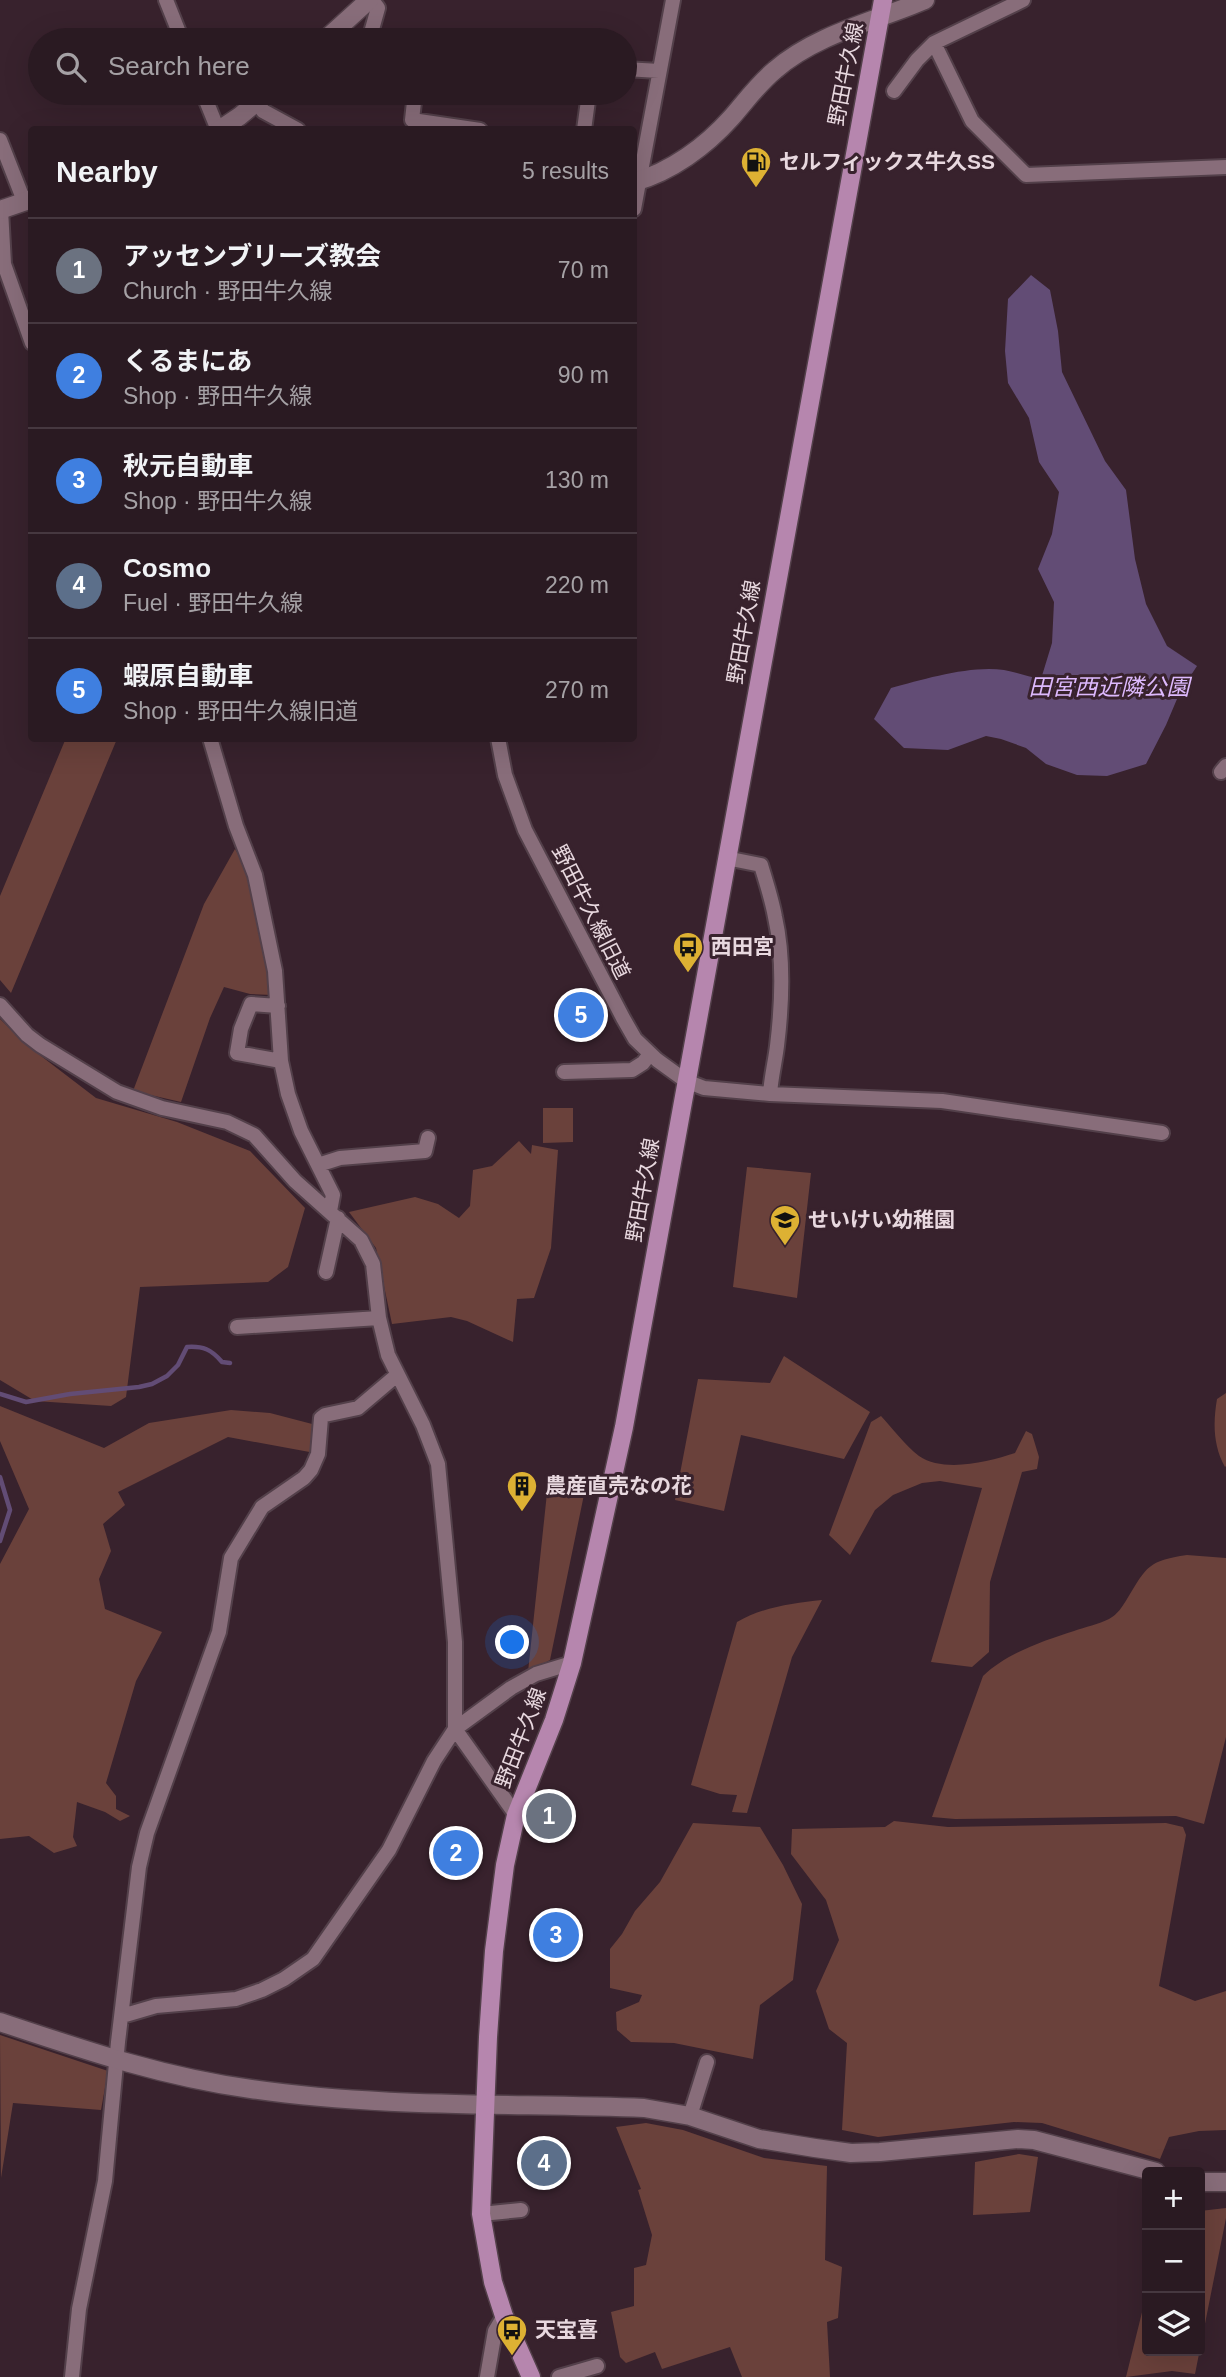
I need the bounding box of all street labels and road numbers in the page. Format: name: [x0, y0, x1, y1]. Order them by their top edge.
street label: 野田牛久線: [824, 20, 867, 128]
street label: 野田牛久線: [723, 578, 764, 686]
street label: 野田牛久線旧道: [548, 841, 635, 982]
street label: 野田牛久線: [622, 1136, 663, 1244]
street label: 野田牛久線: [491, 1685, 550, 1791]

